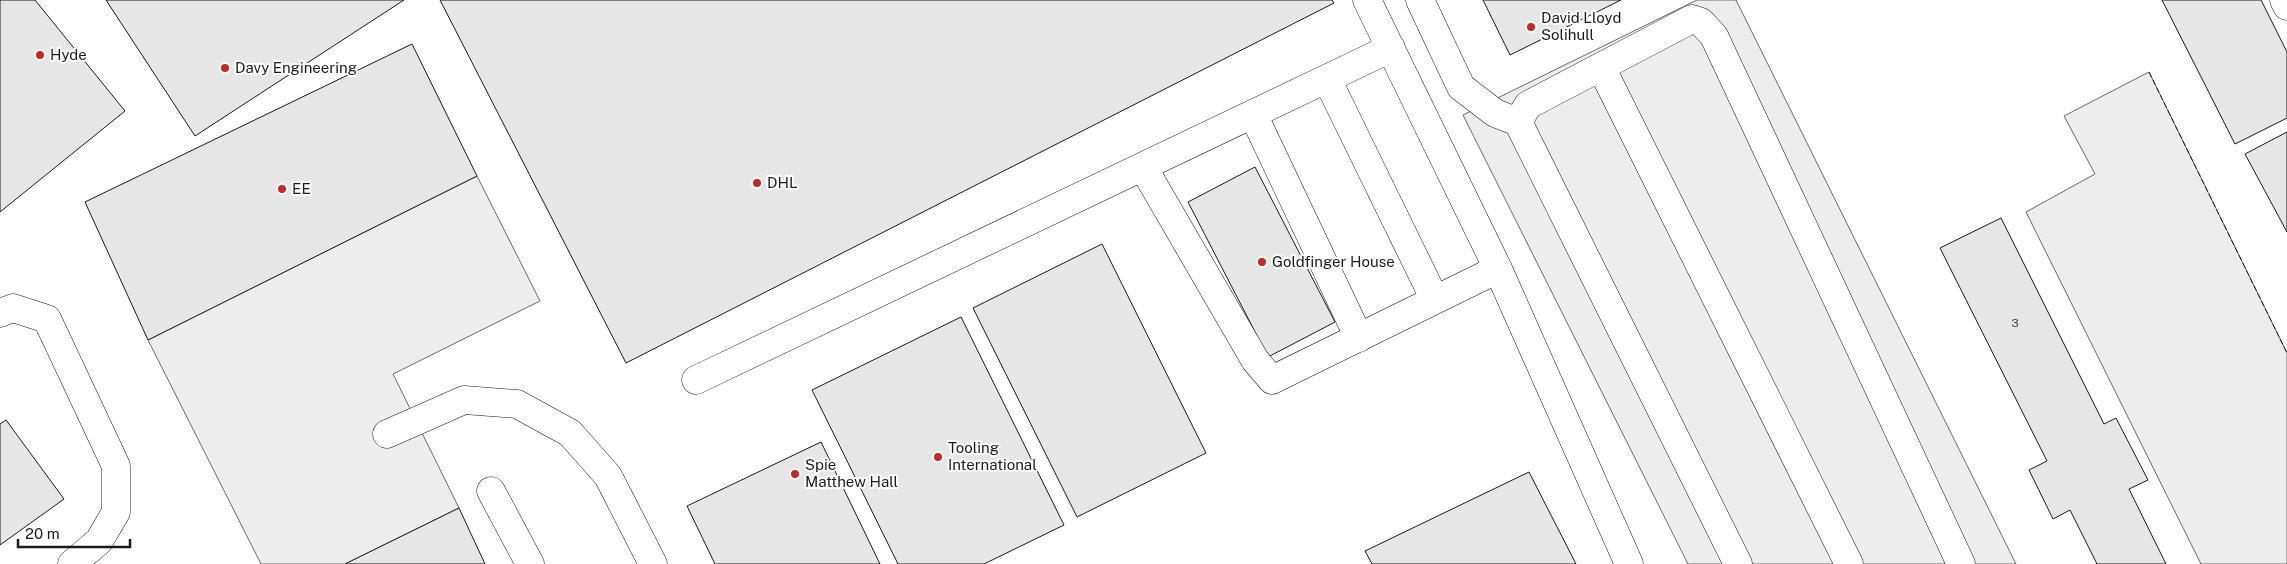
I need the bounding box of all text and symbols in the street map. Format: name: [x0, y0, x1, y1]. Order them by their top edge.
place label: David Lloyd Solihull: [1541, 9, 1621, 43]
marker: David Lloyd Solihull: [1525, 21, 1537, 33]
place label: Hyde: [50, 46, 87, 63]
marker: Hyde: [34, 49, 46, 61]
place label: Davy Engineering: [235, 59, 357, 76]
marker: Davy Engineering: [219, 62, 231, 74]
place label: DHL: [767, 174, 798, 191]
marker: DHL: [751, 177, 763, 189]
place label: EE: [292, 180, 311, 197]
marker: EE: [276, 183, 288, 195]
place label: Goldfinger House: [1272, 253, 1395, 270]
marker: Goldfinger House: [1256, 256, 1268, 268]
house number: 3: [2011, 316, 2019, 330]
place label: Tooling International: [948, 439, 1037, 473]
marker: Tooling International: [932, 451, 944, 463]
place label: Spie Matthew Hall: [805, 456, 898, 490]
marker: Spie Matthew Hall: [789, 468, 801, 480]
scale bar: [18, 516, 130, 548]
text: 20 m: [25, 525, 60, 542]

